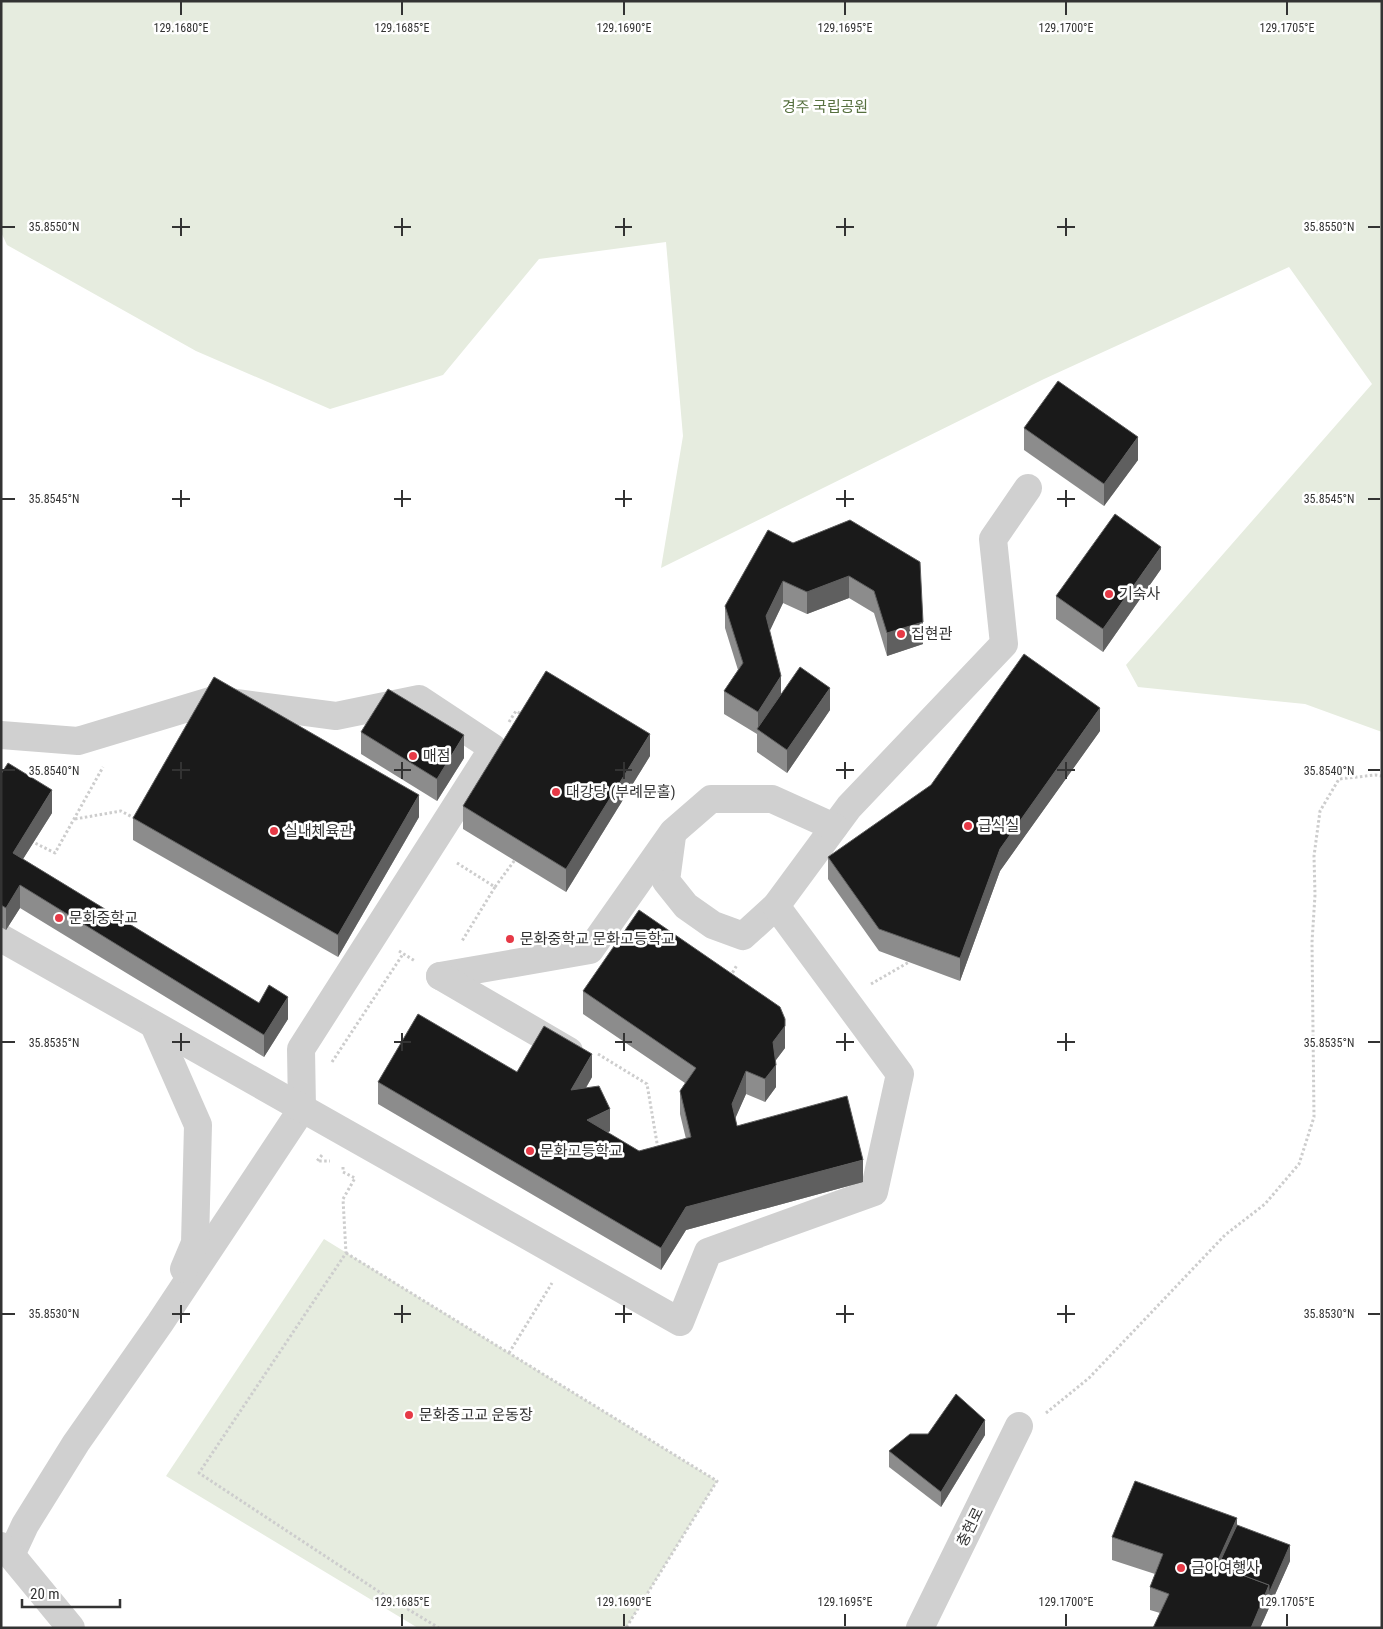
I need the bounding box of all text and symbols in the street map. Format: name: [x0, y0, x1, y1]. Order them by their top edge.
text: 129.1680°E: [153, 21, 209, 35]
text: 129.1685°E: [374, 21, 430, 35]
text: 129.1690°E: [596, 21, 652, 35]
text: 129.1695°E: [817, 21, 873, 35]
text: 129.1700°E: [1038, 21, 1094, 35]
text: 129.1705°E: [1259, 21, 1315, 35]
park label: 경주 국립공원: [782, 98, 868, 116]
text: 35.8550°N: [29, 220, 79, 234]
text: 35.8550°N: [1304, 220, 1354, 234]
text: 35.8545°N: [29, 492, 79, 506]
text: 35.8545°N: [1304, 492, 1354, 506]
place label: 기숙사: [1119, 585, 1161, 603]
marker: 기숙사: [1103, 588, 1115, 600]
place label: 집현관: [911, 625, 953, 643]
marker: 집현관: [895, 628, 907, 640]
place label: 매점: [423, 747, 451, 765]
marker: 매점: [407, 750, 419, 762]
text: 35.8540°N: [29, 764, 79, 778]
text: 35.8540°N: [1304, 764, 1354, 778]
place label: 대강당 (부례문홀): [566, 783, 676, 801]
marker: 대강당 (부례문홀): [550, 786, 562, 798]
place label: 급식실: [978, 817, 1019, 835]
marker: 급식실: [962, 820, 974, 832]
place label: 실내체육관: [284, 822, 353, 840]
marker: 실내체육관: [268, 825, 280, 837]
place label: 문화중학교: [69, 909, 138, 927]
marker: 문화중학교: [53, 912, 65, 924]
place label: 문화중학교 문화고등학교: [520, 930, 675, 948]
marker: 문화중학교 문화고등학교: [504, 933, 516, 945]
text: 35.8535°N: [29, 1036, 79, 1050]
text: 35.8535°N: [1304, 1036, 1354, 1050]
place label: 문화고등학교: [540, 1142, 623, 1160]
marker: 문화고등학교: [524, 1145, 536, 1157]
text: 35.8530°N: [29, 1307, 79, 1321]
text: 35.8530°N: [1304, 1307, 1354, 1321]
place label: 문화중고교 운동장: [419, 1406, 533, 1424]
marker: 문화중고교 운동장: [403, 1409, 415, 1421]
street label: 충현로: [953, 1504, 987, 1550]
place label: 금아여행사: [1191, 1559, 1260, 1577]
marker: 금아여행사: [1175, 1562, 1187, 1574]
scale bar: [22, 1576, 120, 1608]
text: 20 m: [30, 1585, 60, 1603]
text: 129.1685°E: [374, 1595, 430, 1609]
text: 129.1690°E: [596, 1595, 652, 1609]
text: 129.1695°E: [817, 1595, 873, 1609]
text: 129.1700°E: [1038, 1595, 1094, 1609]
text: 129.1705°E: [1259, 1595, 1315, 1609]

